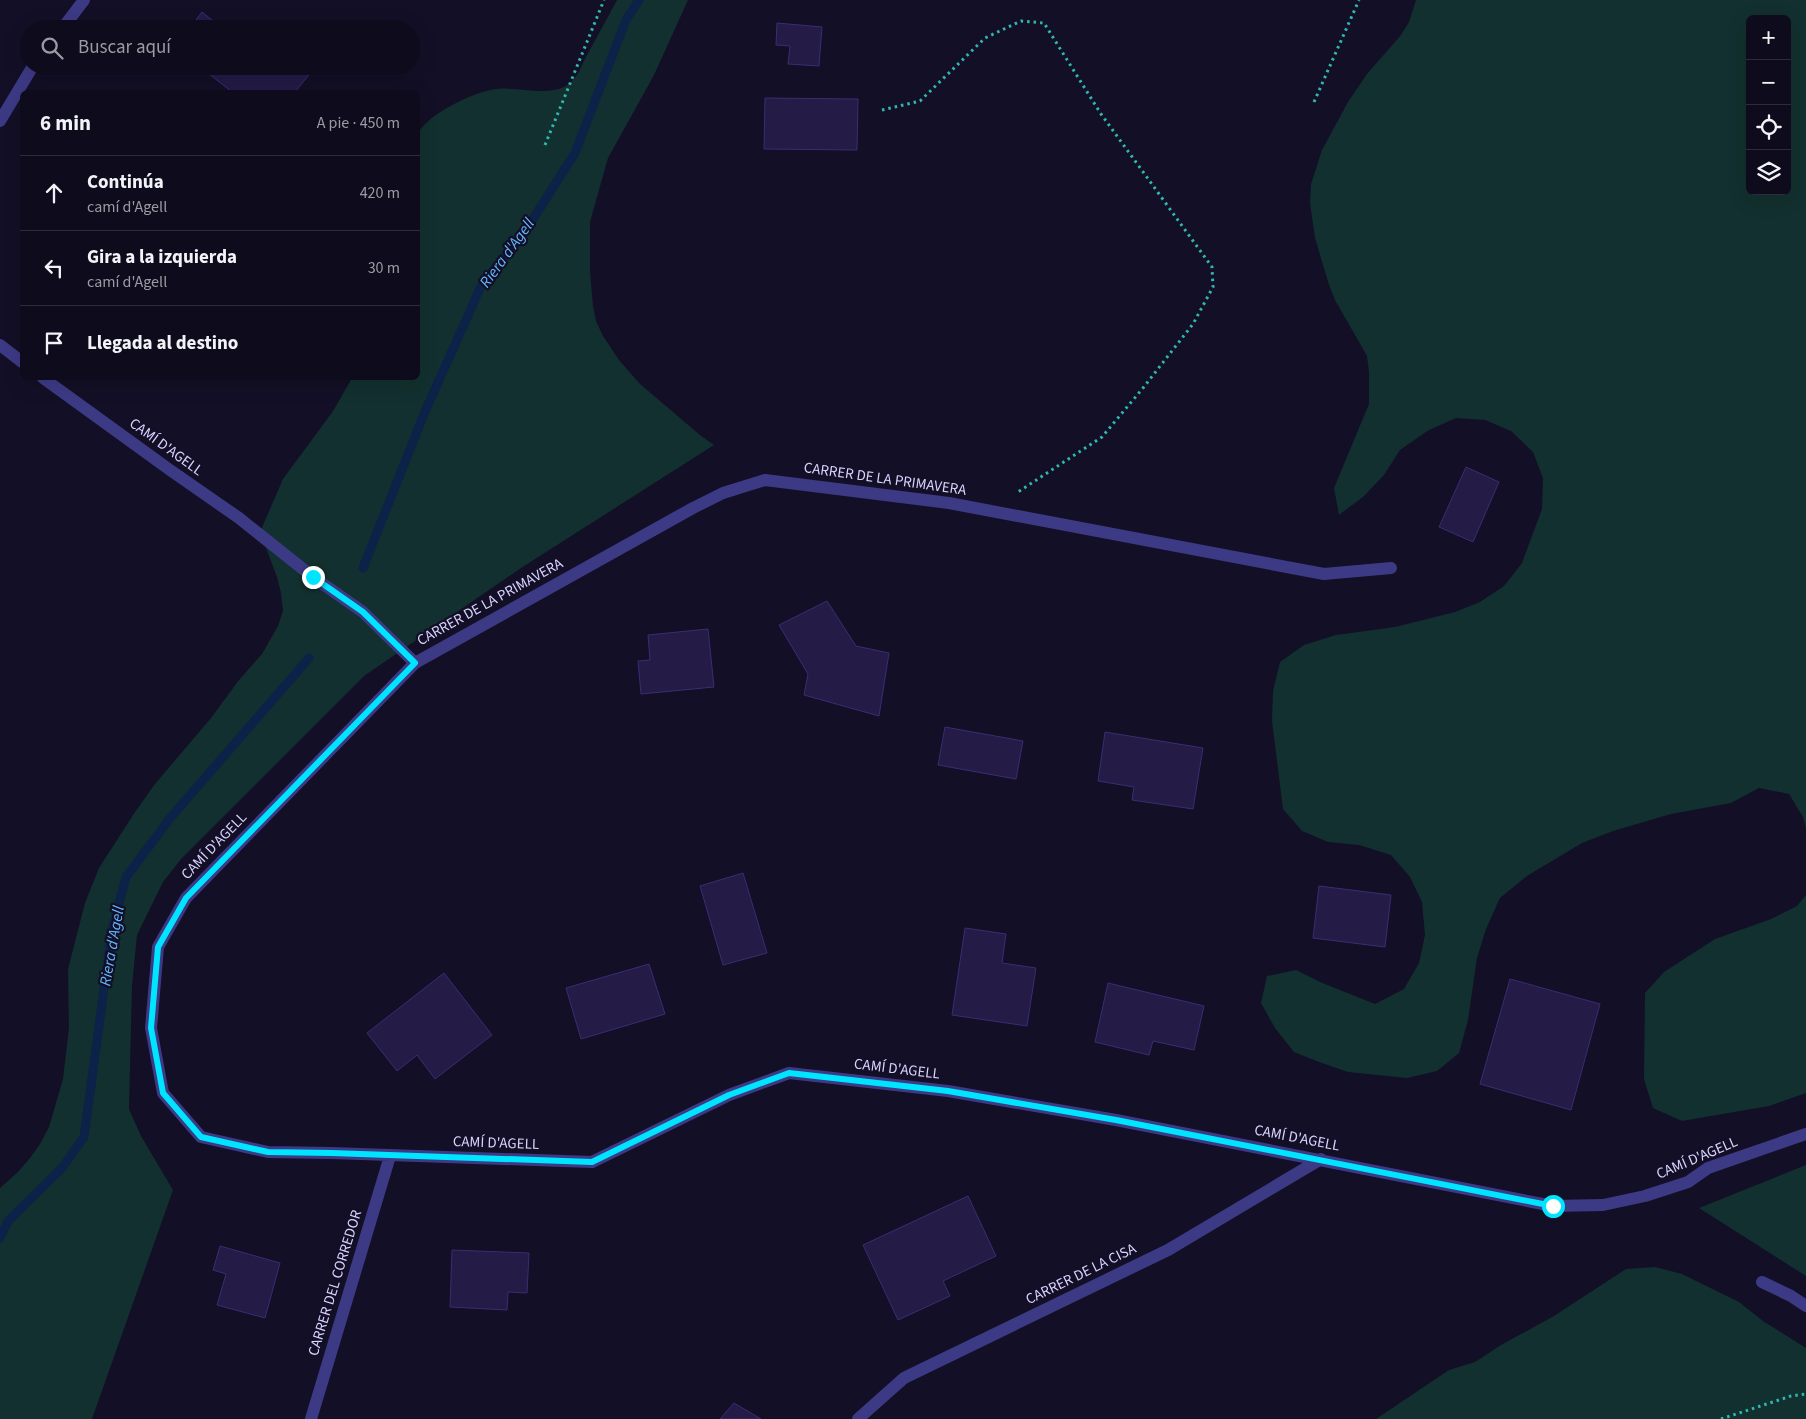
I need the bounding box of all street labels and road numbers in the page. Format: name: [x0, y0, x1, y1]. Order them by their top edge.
street label: CAMÍ D'AGELL: [125, 413, 207, 481]
street label: CARRER DE LA PRIMAVERA: [802, 457, 968, 501]
street label: CARRER DE LA PRIMAVERA: [413, 553, 568, 651]
street label: CAMÍ D'AGELL: [176, 808, 252, 884]
street label: CAMÍ D'AGELL: [853, 1053, 941, 1085]
street label: CAMÍ D'AGELL: [1253, 1119, 1341, 1157]
street label: CAMÍ D'AGELL: [452, 1131, 540, 1155]
street label: CAMÍ D'AGELL: [1653, 1131, 1741, 1185]
street label: CARRER DEL CORREDOR: [303, 1207, 367, 1358]
street label: CARRER DE LA CISA: [1022, 1238, 1141, 1310]

